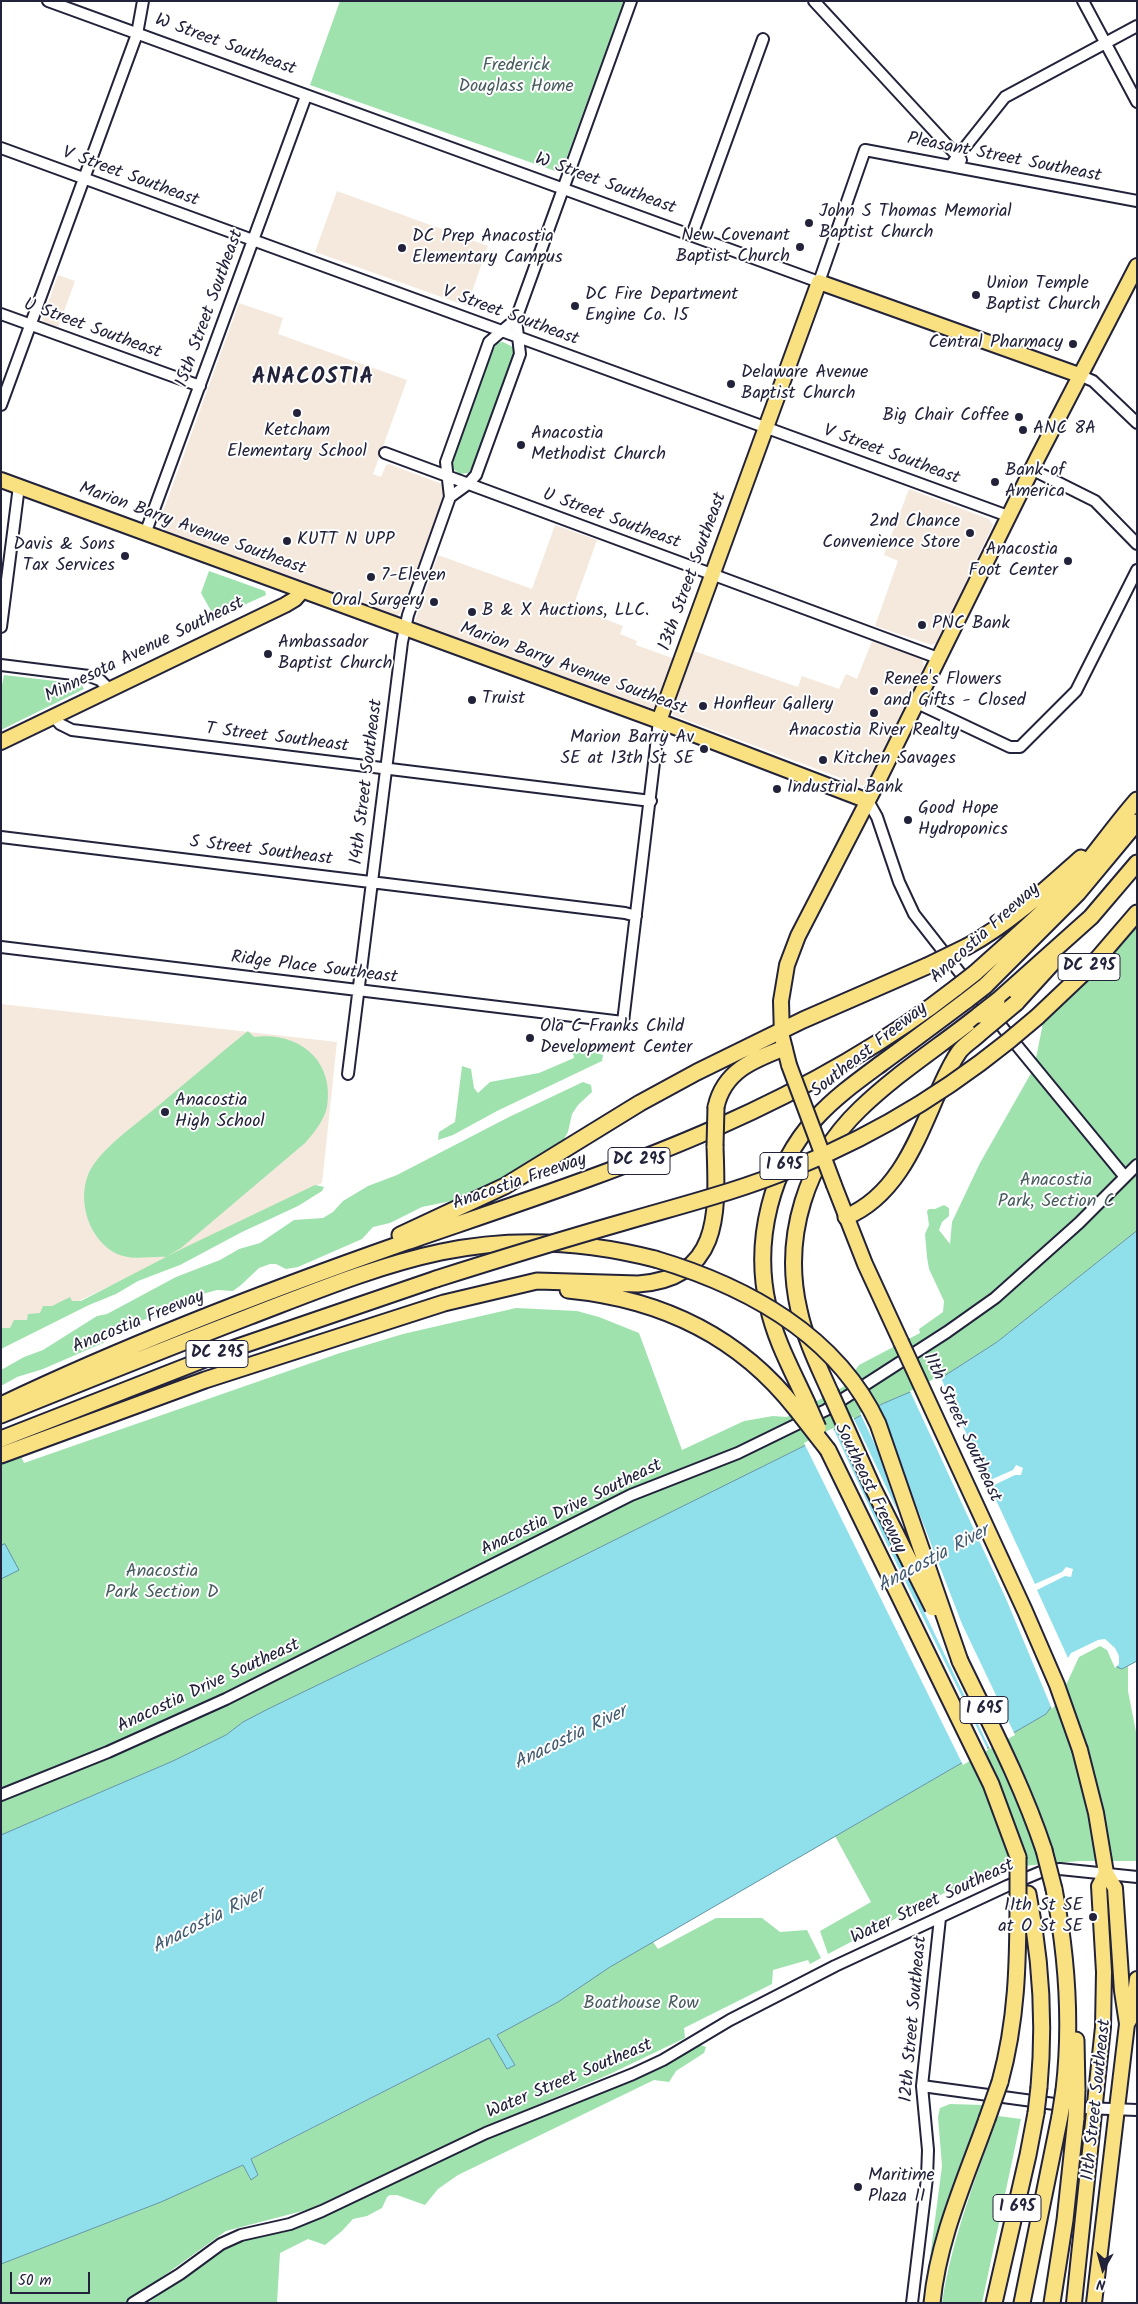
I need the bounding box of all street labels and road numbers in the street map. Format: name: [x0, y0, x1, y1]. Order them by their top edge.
street label: W Street Southeast: [152, 10, 298, 82]
street label: Pleasant Street Southeast: [905, 130, 1103, 188]
street label: V Street Southeast: [59, 143, 201, 213]
street label: W Street Southeast: [532, 149, 678, 221]
street label: 15th Street Southeast: [172, 227, 250, 391]
street label: V Street Southeast: [439, 282, 581, 352]
street label: U Street Southeast: [20, 295, 164, 365]
street label: V Street Southeast: [820, 421, 962, 491]
street label: Marion Barry Avenue Southeast: [76, 479, 308, 581]
street label: U Street Southeast: [539, 485, 683, 555]
street label: 13th Street Southeast: [655, 490, 733, 654]
street label: Minnesota Avenue Southeast: [42, 593, 248, 709]
street label: Marion Barry Avenue Southeast: [457, 619, 689, 721]
street label: 14th Street Southeast: [347, 698, 389, 866]
street label: T Street Southeast: [204, 720, 350, 758]
street label: S Street Southeast: [188, 833, 334, 871]
street label: Anacostia Freeway: [927, 879, 1045, 989]
street label: Ridge Place Southeast: [229, 948, 399, 990]
road number: DC 295: [1058, 954, 1120, 980]
street label: Southeast Freeway: [807, 999, 933, 1103]
road number: DC 295: [608, 1148, 670, 1174]
street label: Anacostia Freeway: [450, 1150, 590, 1216]
road number: I 695: [760, 1152, 808, 1180]
street label: Anacostia Freeway: [70, 1287, 208, 1359]
road number: DC 295: [186, 1340, 248, 1368]
street label: 11th Street Southeast: [917, 1350, 1005, 1506]
street label: Southeast Freeway: [828, 1420, 910, 1558]
street label: Anacostia Drive Southeast: [478, 1456, 666, 1562]
street label: Anacostia Drive Southeast: [114, 1635, 304, 1739]
road number: I 695: [960, 1696, 1008, 1724]
street label: Water Street Southeast: [848, 1856, 1018, 1950]
street label: 12th Street Southeast: [897, 1935, 933, 2103]
street label: 11th Street Southeast: [1079, 2018, 1117, 2182]
street label: Water Street Southeast: [484, 2035, 656, 2125]
road number: I 695: [993, 2194, 1041, 2222]

